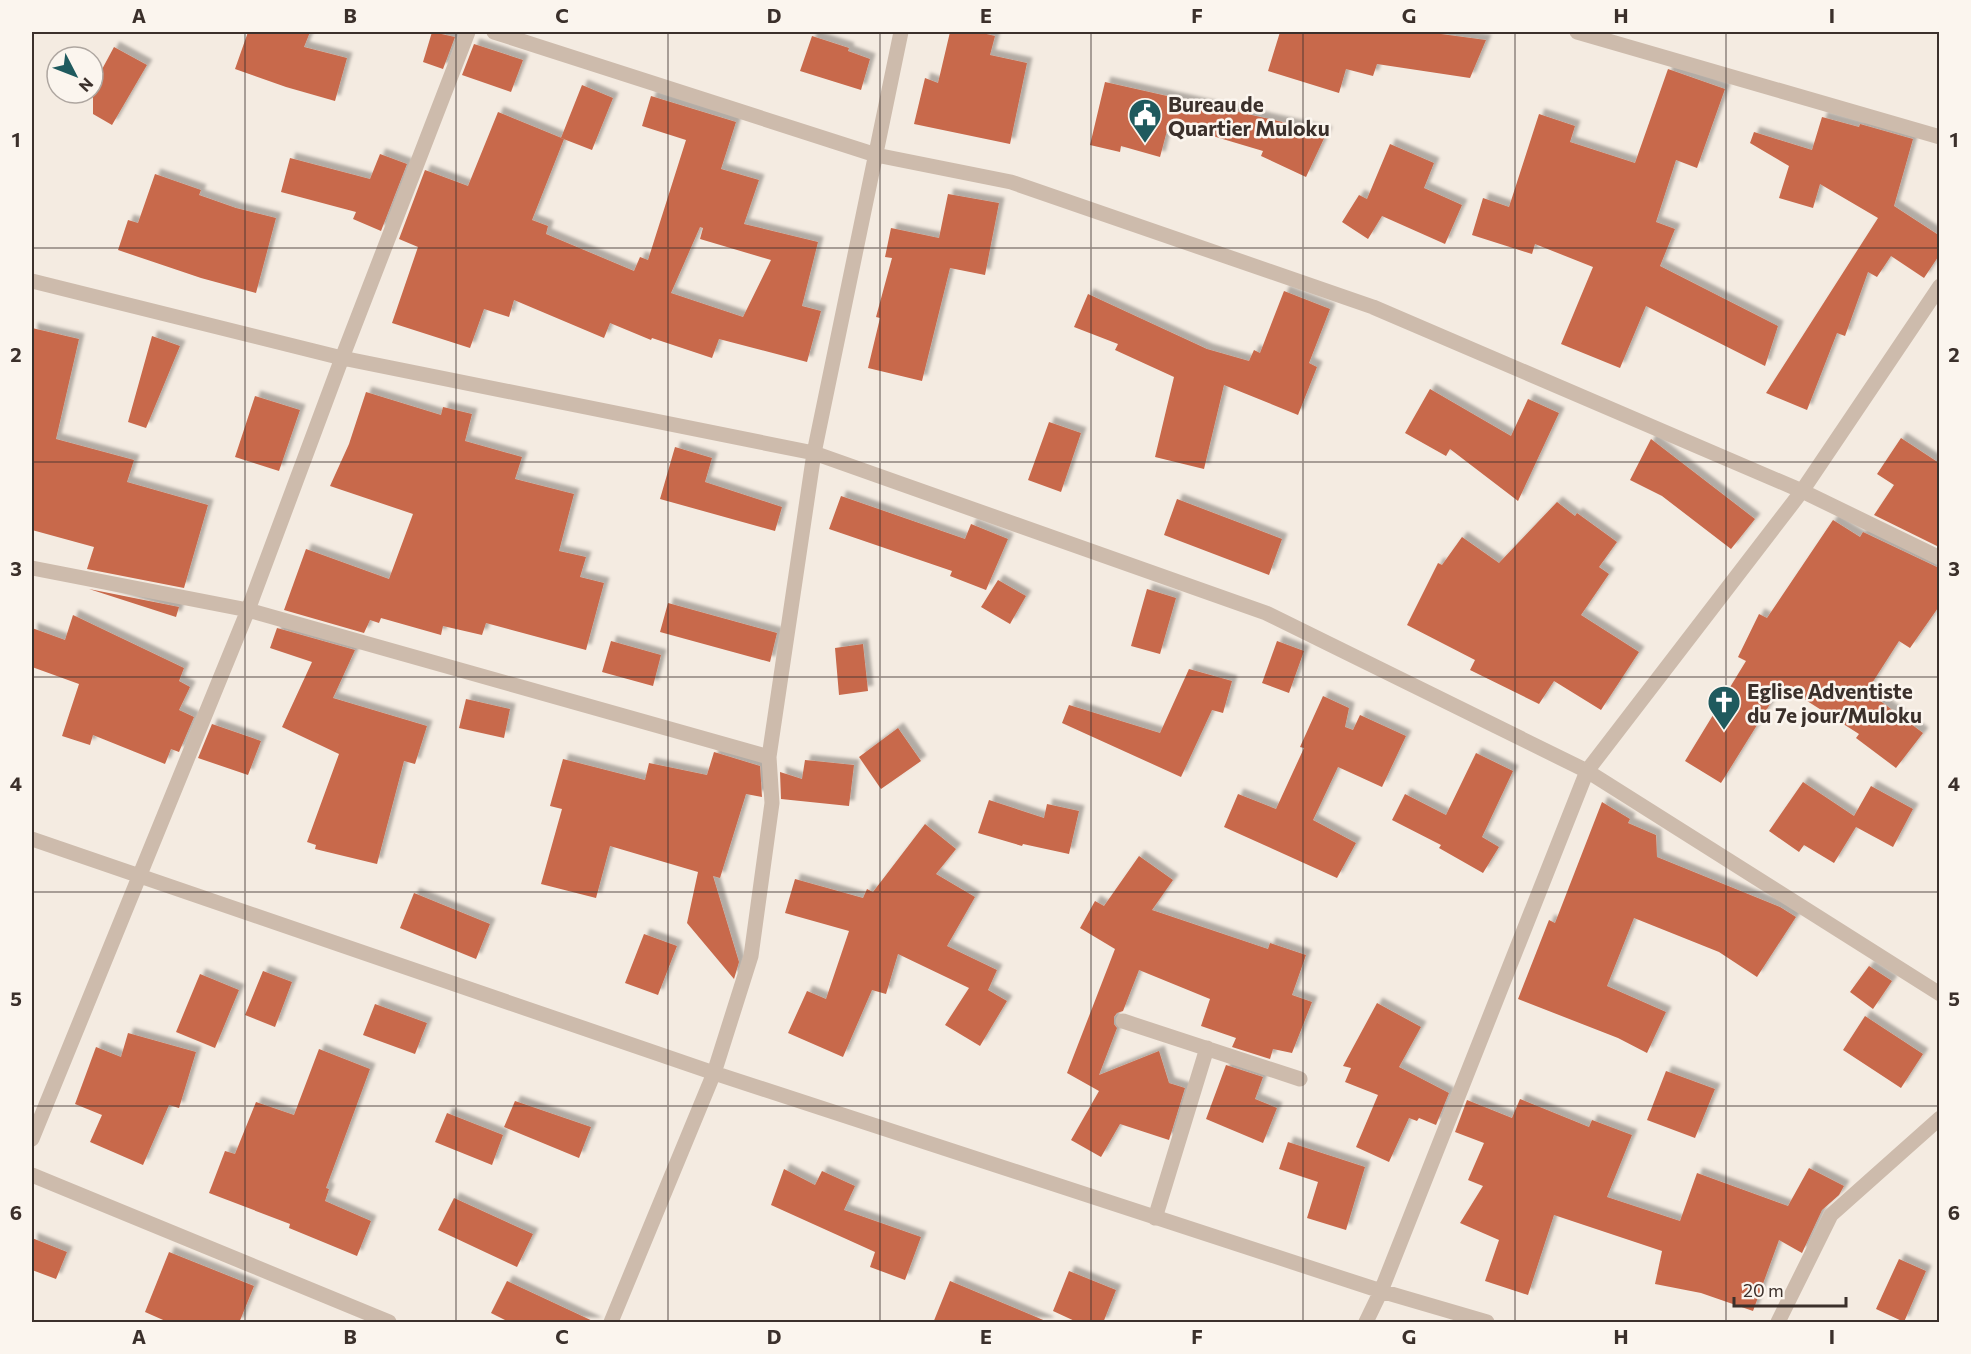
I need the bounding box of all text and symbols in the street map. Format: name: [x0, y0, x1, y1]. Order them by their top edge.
text: A: [132, 3, 146, 27]
text: B: [343, 3, 357, 27]
text: C: [555, 3, 569, 27]
text: D: [767, 3, 781, 27]
text: E: [980, 3, 992, 27]
text: F: [1191, 3, 1203, 27]
text: G: [1402, 3, 1416, 27]
text: H: [1614, 3, 1629, 27]
text: I: [1829, 3, 1835, 27]
north arrow: [45, 45, 105, 105]
text: N: [75, 75, 98, 96]
place label: Bureau de Quartier Muloku: [1168, 91, 1330, 140]
public building icon: Bureau de Quartier Muloku: [1127, 97, 1163, 144]
text: 1: [11, 127, 21, 151]
text: 1: [1949, 127, 1959, 151]
text: 2: [10, 342, 22, 366]
text: 2: [1948, 342, 1960, 366]
text: 3: [10, 556, 22, 580]
text: 3: [1948, 556, 1960, 580]
place label: Eglise Adventiste du 7e jour/Muloku: [1747, 678, 1922, 727]
church icon: Eglise Adventiste du 7e jour/Muloku: [1706, 684, 1742, 731]
text: 4: [10, 771, 22, 795]
text: 4: [1948, 771, 1960, 795]
text: 5: [10, 986, 22, 1010]
text: 5: [1948, 986, 1960, 1010]
text: 6: [10, 1200, 22, 1224]
text: 6: [1948, 1200, 1960, 1224]
scale bar: [1734, 1270, 1846, 1308]
text: 20 m: [1743, 1279, 1784, 1301]
text: A: [132, 1324, 146, 1348]
text: B: [343, 1324, 357, 1348]
text: C: [555, 1324, 569, 1348]
text: D: [767, 1324, 781, 1348]
text: E: [980, 1324, 992, 1348]
text: F: [1191, 1324, 1203, 1348]
text: G: [1402, 1324, 1416, 1348]
text: H: [1614, 1324, 1629, 1348]
text: I: [1829, 1324, 1835, 1348]

